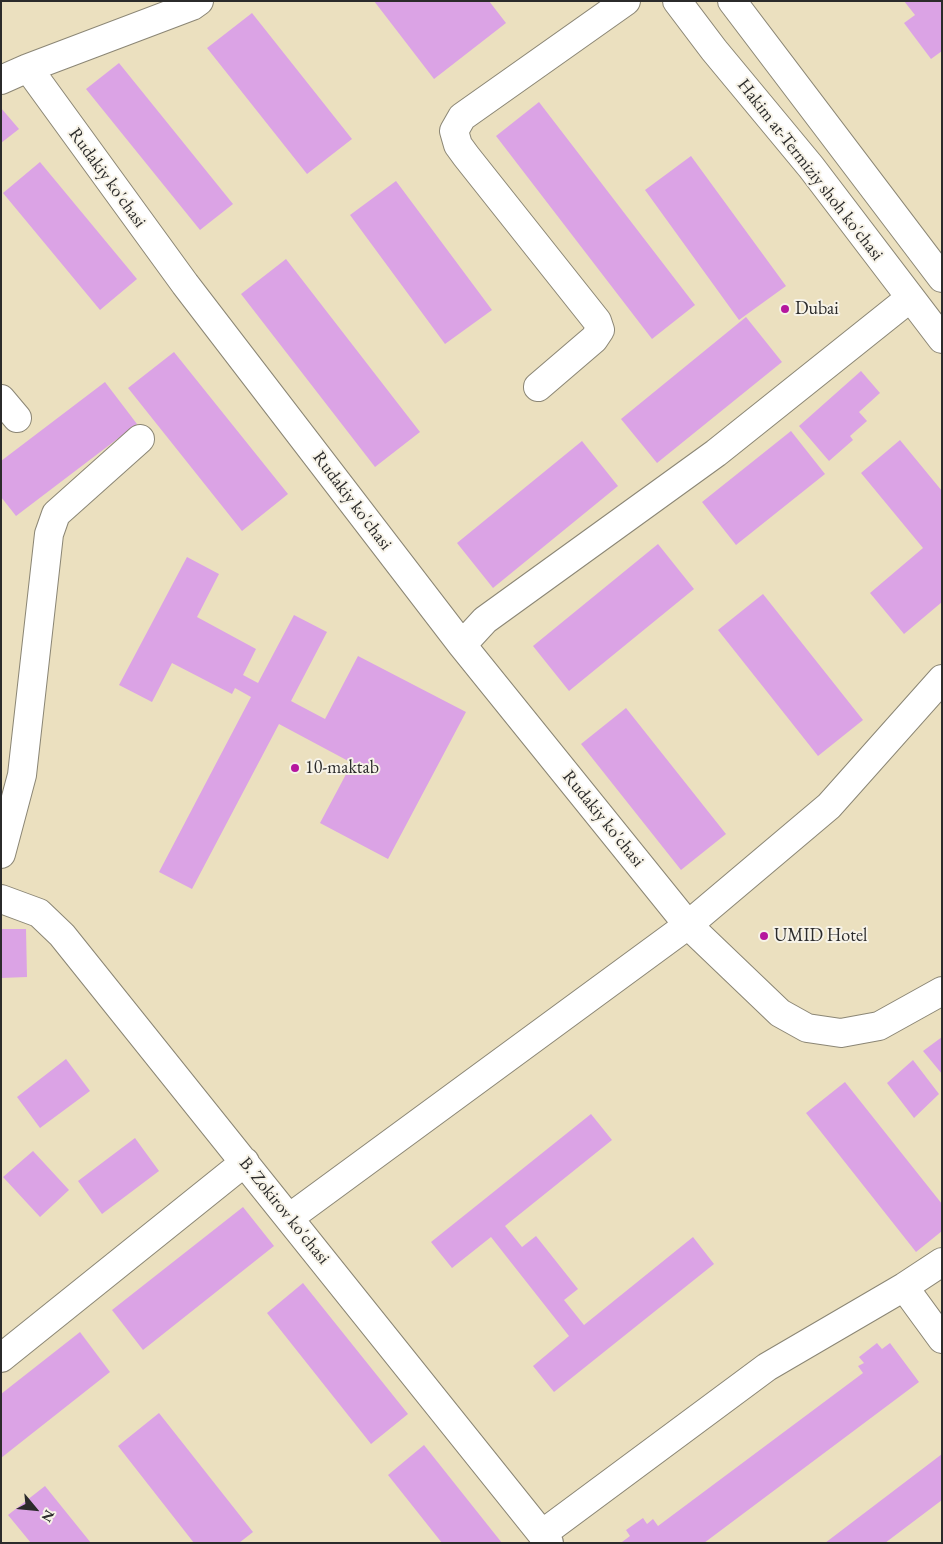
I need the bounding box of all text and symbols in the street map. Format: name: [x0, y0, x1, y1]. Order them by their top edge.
street label: Hakim at-Termiziy shoh ko'chasi: [732, 75, 888, 265]
street label: Rudakiy ko'chasi: [64, 124, 150, 232]
place label: Dubai: [795, 298, 839, 320]
marker: Dubai: [779, 303, 791, 315]
street label: Rudakiy ko'chasi: [308, 447, 396, 555]
place label: 10-maktab: [305, 757, 379, 779]
marker: 10-maktab: [289, 762, 301, 774]
street label: Rudakiy ko'chasi: [558, 766, 648, 872]
place label: UMID Hotel: [774, 925, 867, 947]
marker: UMID Hotel: [758, 930, 770, 942]
street label: B. Zokirov ko'chasi: [234, 1153, 334, 1269]
north arrow: [10, 1484, 60, 1534]
text: N: [38, 1507, 59, 1525]

